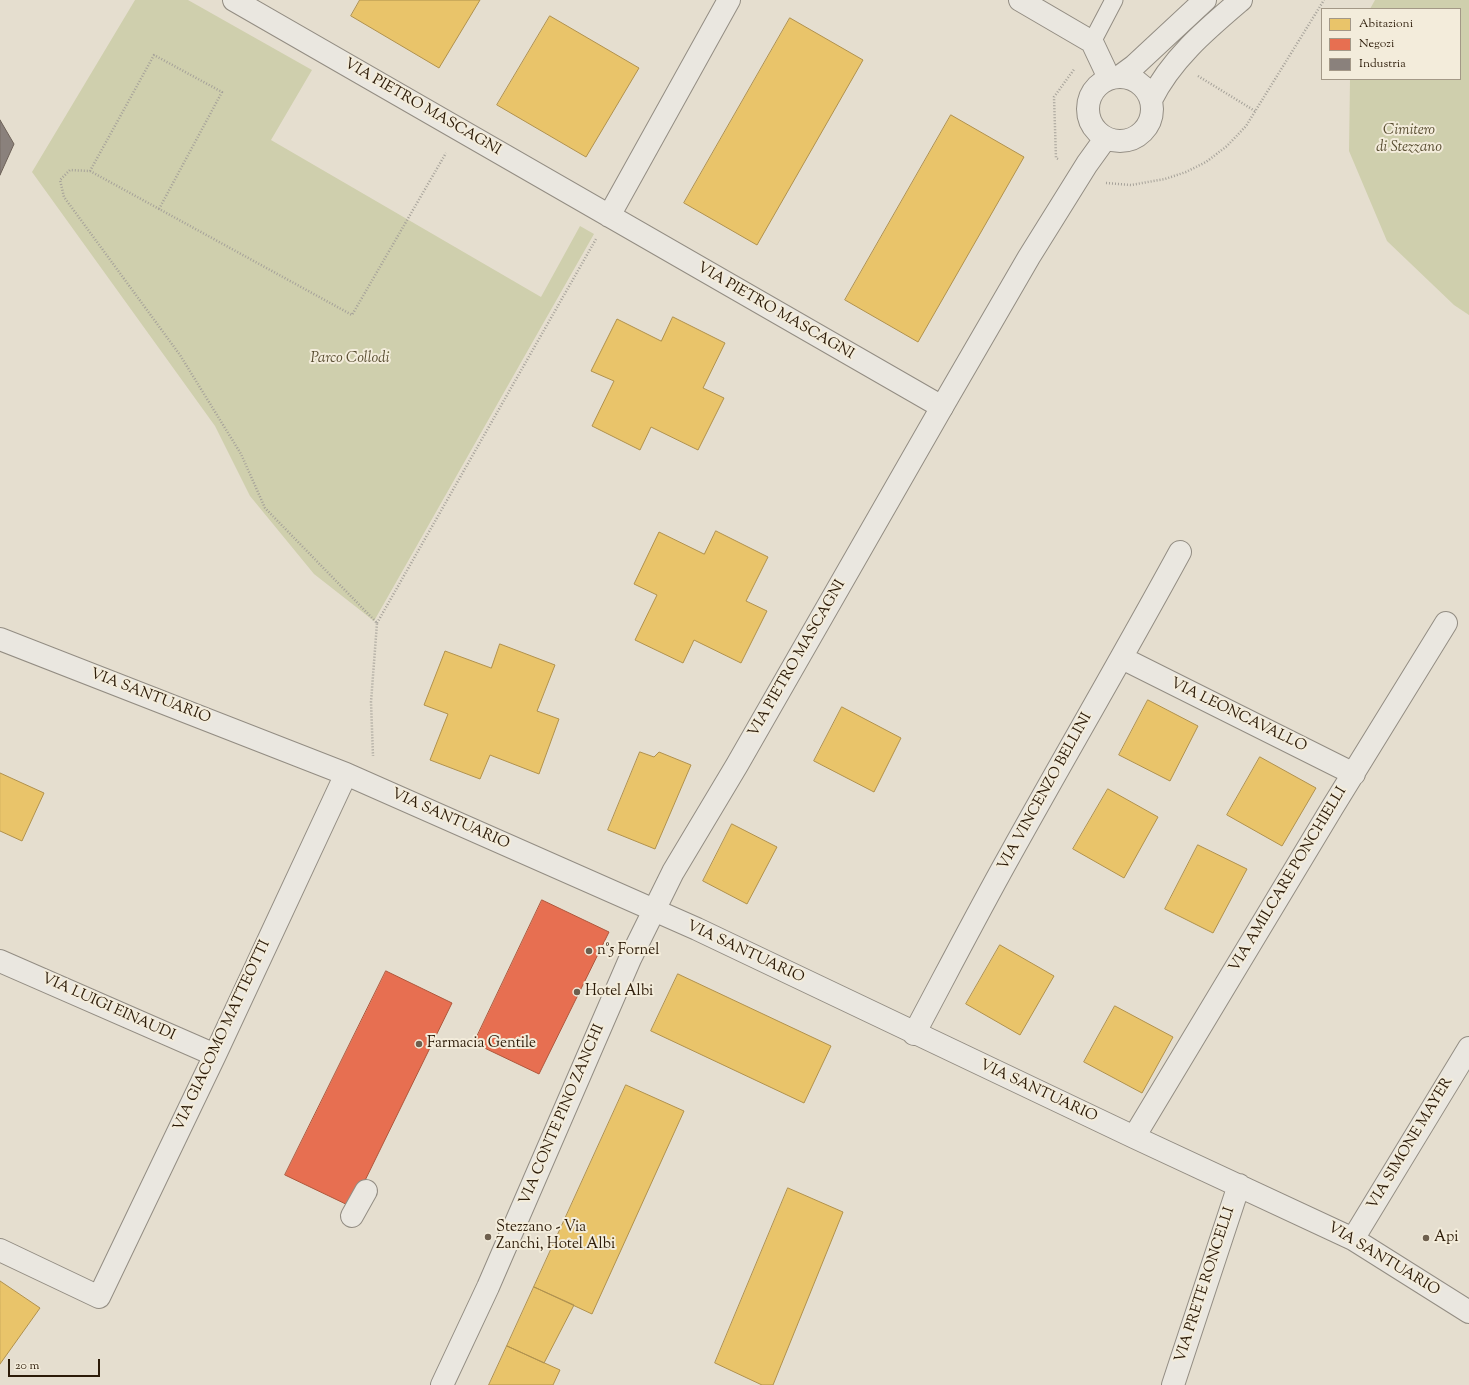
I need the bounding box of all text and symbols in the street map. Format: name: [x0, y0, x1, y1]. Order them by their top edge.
legend: [1321, 8, 1461, 80]
text: Abitazioni: [1359, 15, 1413, 33]
text: Negozi: [1359, 35, 1394, 53]
text: Industria: [1359, 55, 1406, 73]
street label: VIA PIETRO MASCAGNI: [340, 56, 504, 160]
park label: Cimitero di Stezzano: [1376, 122, 1442, 157]
street label: VIA PIETRO MASCAGNI: [693, 260, 857, 364]
park label: Parco Collodi: [311, 350, 389, 368]
street label: VIA PIETRO MASCAGNI: [746, 577, 850, 741]
street label: VIA SANTUARIO: [87, 666, 213, 728]
street label: VIA LEONCAVALLO: [1167, 675, 1309, 757]
street label: VIA VINCENZO BELLINI: [995, 710, 1097, 874]
street label: VIA AMILCARE PONCHIELLI: [1226, 784, 1352, 976]
street label: VIA SANTUARIO: [388, 786, 512, 854]
street label: VIA SANTUARIO: [683, 918, 807, 988]
street label: VIA GIACOMO MATTEOTTI: [171, 938, 275, 1134]
place label: n°5 Fornel: [597, 942, 659, 960]
marker: n°5 Fornel: [584, 946, 594, 956]
street label: VIA LUIGI EINAUDI: [38, 970, 178, 1046]
place label: Hotel Albi: [585, 983, 653, 1001]
marker: Hotel Albi: [572, 987, 582, 997]
street label: VIA CONTE PINO ZANCHI: [517, 1022, 609, 1208]
place label: Farmacia Gentile: [427, 1035, 536, 1053]
marker: Farmacia Gentile: [414, 1039, 424, 1049]
street label: VIA SANTUARIO: [976, 1057, 1100, 1127]
street label: VIA SIMONE MAYER: [1364, 1075, 1458, 1213]
street label: VIA PRETE RONCELLI: [1172, 1205, 1240, 1365]
place label: Stezzano - Via Zanchi, Hotel Albi: [496, 1219, 615, 1254]
street label: VIA SANTUARIO: [1324, 1219, 1442, 1301]
place label: Api: [1434, 1229, 1459, 1247]
marker: Stezzano - Via Zanchi, Hotel Albi: [483, 1232, 493, 1242]
marker: Api: [1421, 1233, 1431, 1243]
scale bar: [10, 1351, 102, 1377]
text: 20 m: [15, 1357, 39, 1375]

